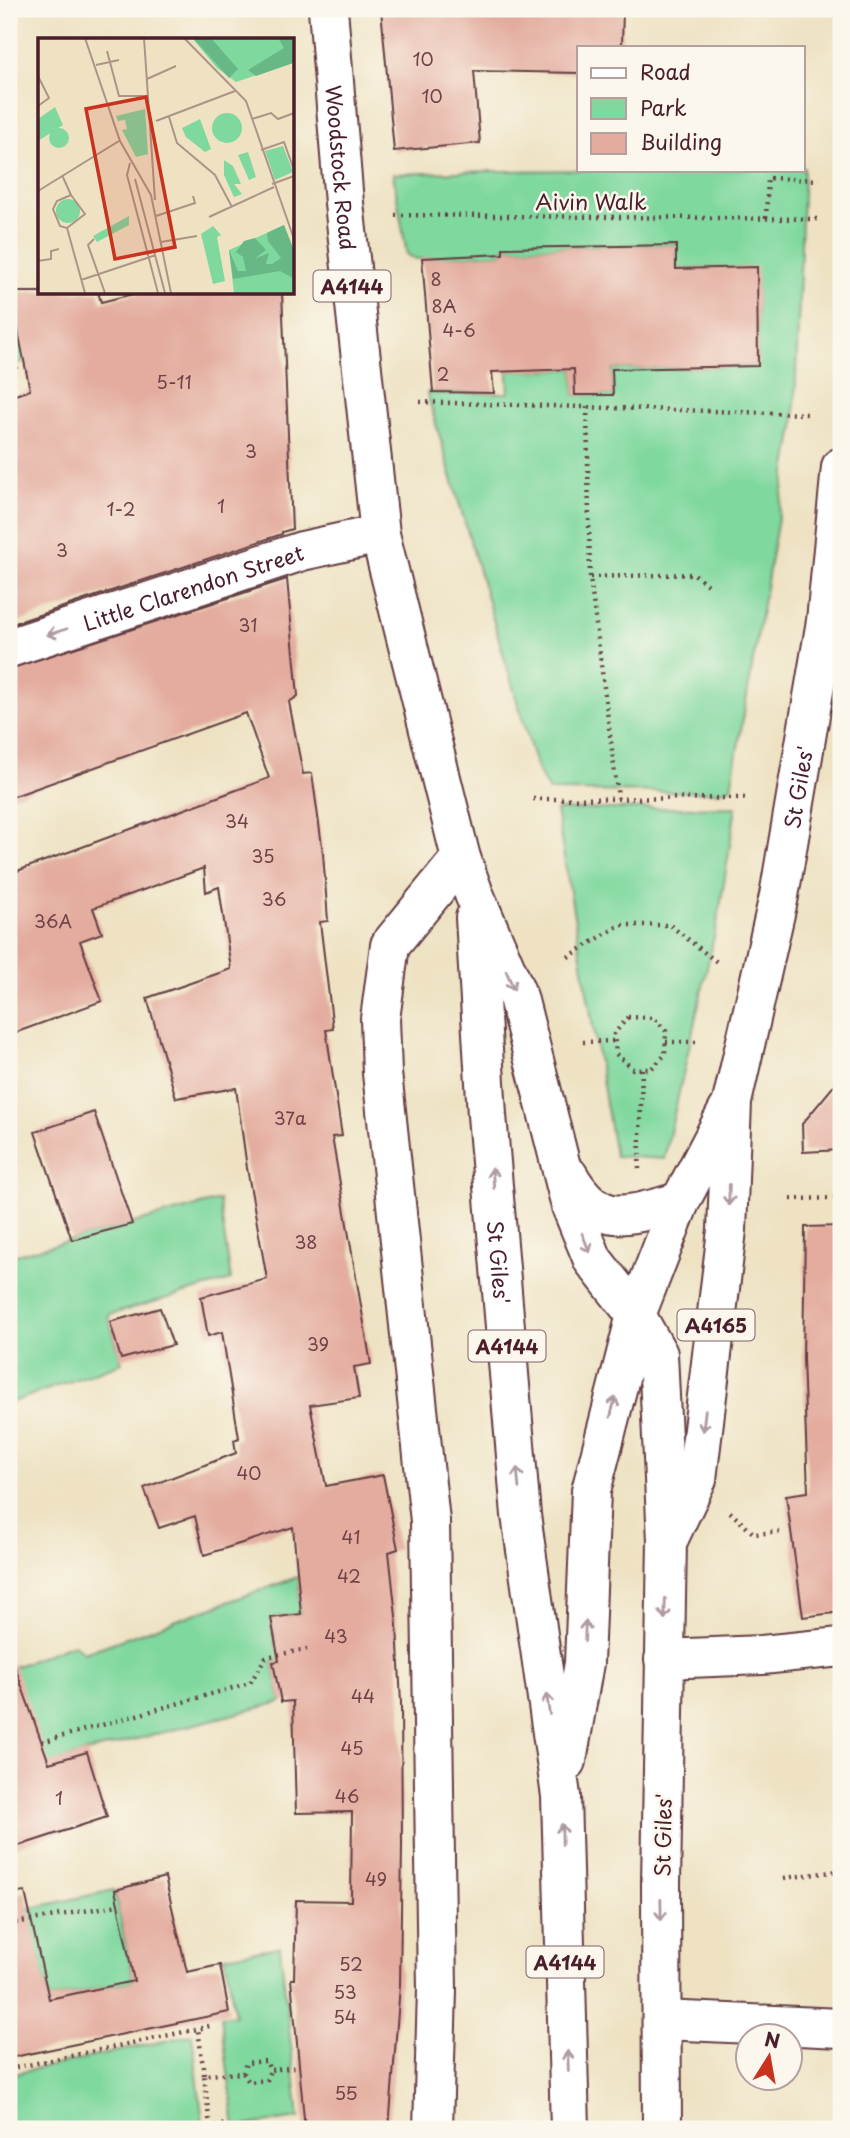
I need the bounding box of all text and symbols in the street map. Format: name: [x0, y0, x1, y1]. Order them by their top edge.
inset map: [38, 38, 294, 294]
house number: 10: [412, 45, 434, 72]
legend: [577, 46, 804, 172]
text: Road: [640, 55, 691, 87]
house number: 10: [421, 82, 443, 109]
street label: Woodstock Road: [318, 84, 365, 252]
text: Park: [640, 91, 687, 123]
text: Building: [640, 125, 722, 157]
street label: Aivin Walk: [535, 185, 647, 217]
house number: 8: [430, 265, 442, 292]
road number: A4144: [314, 270, 390, 302]
house number: 8A: [431, 292, 457, 319]
house number: 4-6: [442, 316, 476, 343]
house number: 2: [437, 360, 449, 387]
house number: 5-11: [156, 368, 192, 395]
house number: 3: [245, 437, 257, 464]
house number: 1: [217, 492, 225, 519]
house number: 1-2: [107, 495, 135, 522]
house number: 3: [56, 536, 68, 563]
street label: Little Clarendon Street: [79, 536, 308, 638]
house number: 31: [239, 611, 257, 638]
one-way arrow: [46, 626, 68, 639]
street label: St Giles': [775, 743, 820, 831]
house number: 34: [225, 807, 249, 834]
house number: 35: [251, 842, 275, 869]
house number: 36: [262, 885, 286, 912]
house number: 36A: [34, 907, 72, 934]
one-way arrow: [505, 968, 518, 990]
house number: 37a: [274, 1104, 307, 1131]
one-way arrow: [486, 1167, 499, 1190]
one-way arrow: [722, 1183, 735, 1206]
street label: St Giles': [480, 1219, 519, 1305]
house number: 38: [294, 1228, 318, 1255]
one-way arrow: [580, 1232, 593, 1253]
road number: A4165: [678, 1310, 754, 1340]
house number: 39: [307, 1330, 329, 1357]
road number: A4144: [468, 1330, 546, 1362]
one-way arrow: [607, 1396, 620, 1419]
one-way arrow: [698, 1409, 711, 1432]
house number: 40: [236, 1459, 262, 1486]
one-way arrow: [511, 1467, 524, 1490]
house number: 41: [342, 1523, 360, 1550]
house number: 42: [337, 1562, 361, 1589]
one-way arrow: [659, 1597, 672, 1620]
one-way arrow: [579, 1620, 592, 1643]
house number: 43: [324, 1622, 348, 1649]
house number: 44: [351, 1682, 375, 1709]
one-way arrow: [541, 1693, 554, 1716]
house number: 45: [341, 1734, 364, 1761]
house number: 46: [335, 1782, 359, 1809]
house number: 1: [55, 1784, 63, 1811]
street label: St Giles': [645, 1793, 679, 1877]
one-way arrow: [555, 1822, 568, 1845]
house number: 49: [365, 1865, 387, 1892]
one-way arrow: [655, 1898, 668, 1921]
road number: A4144: [526, 1946, 604, 1978]
house number: 52: [339, 1950, 363, 1977]
house number: 53: [333, 1978, 357, 2005]
house number: 54: [333, 2003, 357, 2030]
north arrow: [734, 2022, 804, 2092]
text: N: [762, 2024, 782, 2055]
one-way arrow: [561, 2050, 574, 2073]
house number: 55: [334, 2079, 358, 2106]

